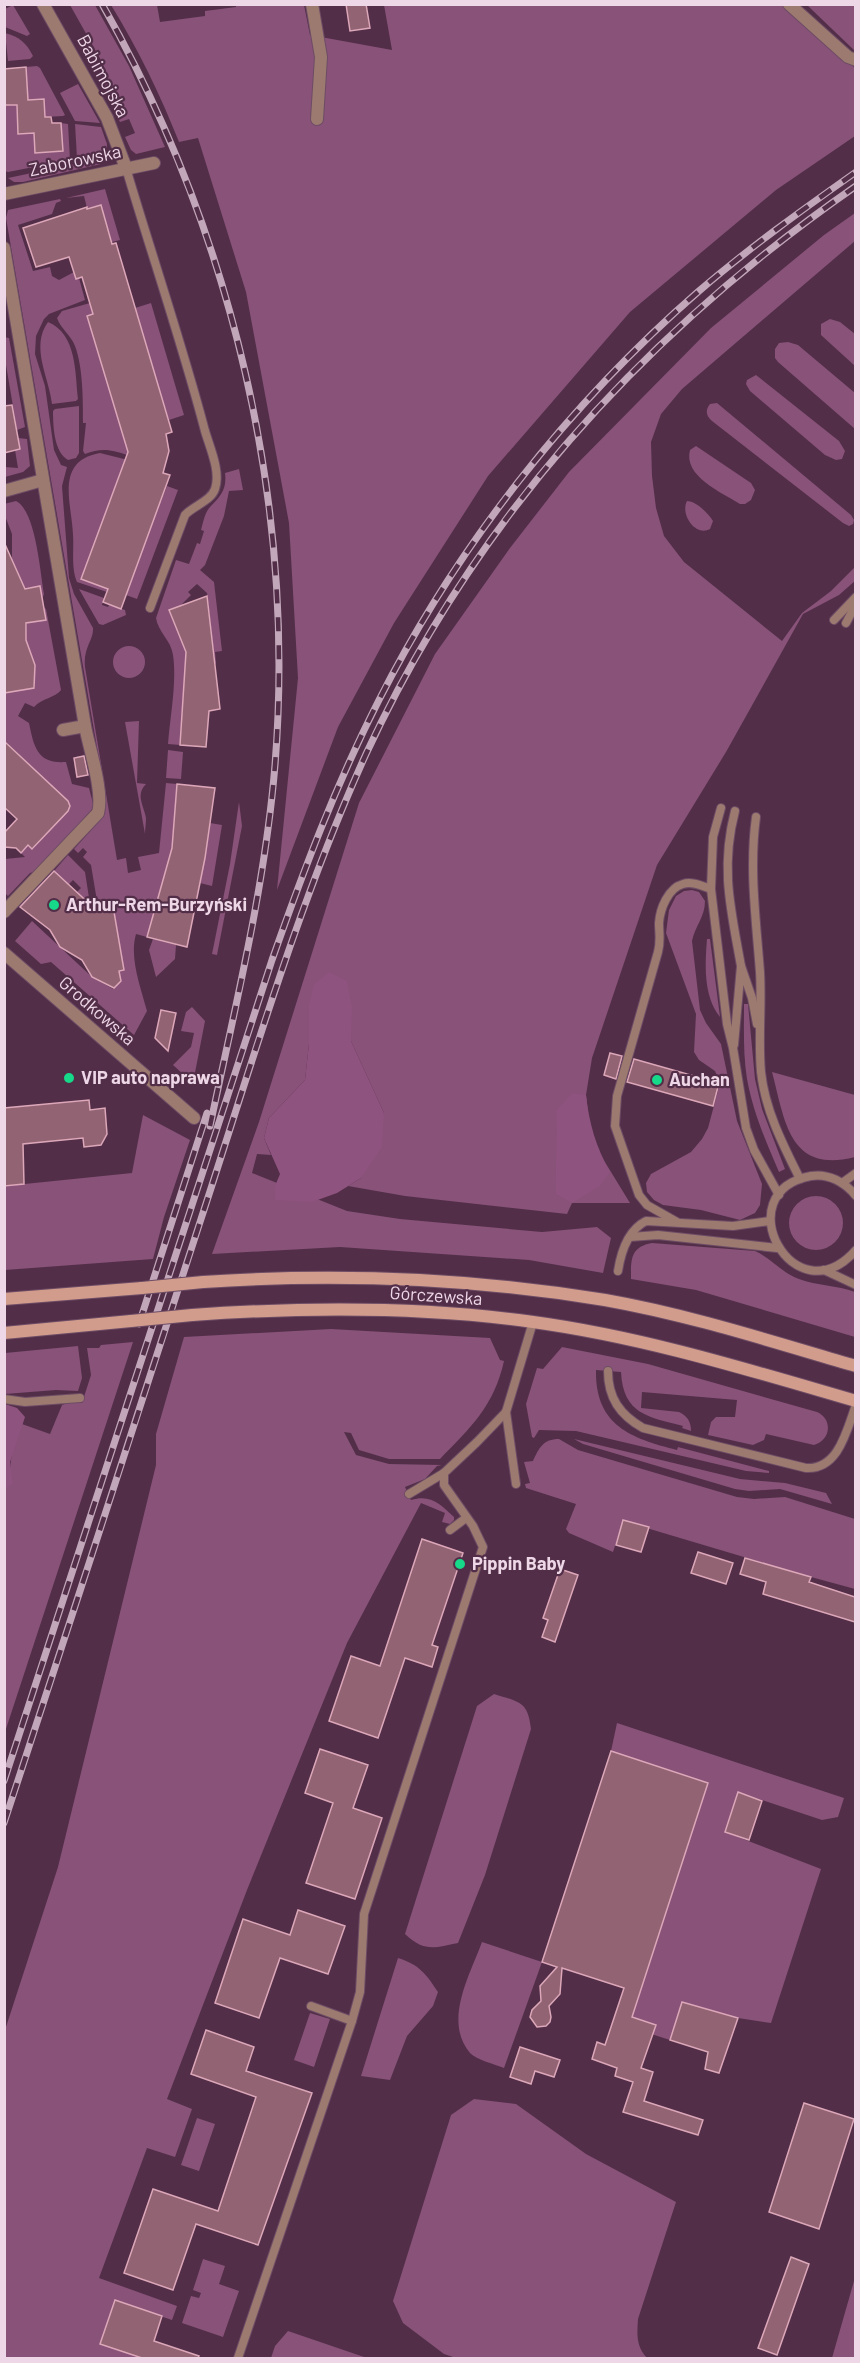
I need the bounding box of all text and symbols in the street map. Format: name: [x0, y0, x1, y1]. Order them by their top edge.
street label: Babimojska: [73, 30, 135, 121]
street label: Zaborowska: [27, 140, 123, 181]
place label: Arthur-Rem-Burzyński: [66, 893, 247, 915]
marker: Arthur-Rem-Burzyński: [47, 898, 61, 912]
street label: Grodkowska: [55, 971, 140, 1050]
place label: VIP auto naprawa: [81, 1066, 220, 1088]
place label: Auchan: [669, 1068, 730, 1090]
marker: VIP auto naprawa: [62, 1071, 76, 1085]
marker: Auchan: [650, 1073, 664, 1087]
street label: Górczewska: [389, 1281, 483, 1309]
place label: Pippin Baby: [472, 1552, 565, 1574]
marker: Pippin Baby: [453, 1557, 467, 1571]

